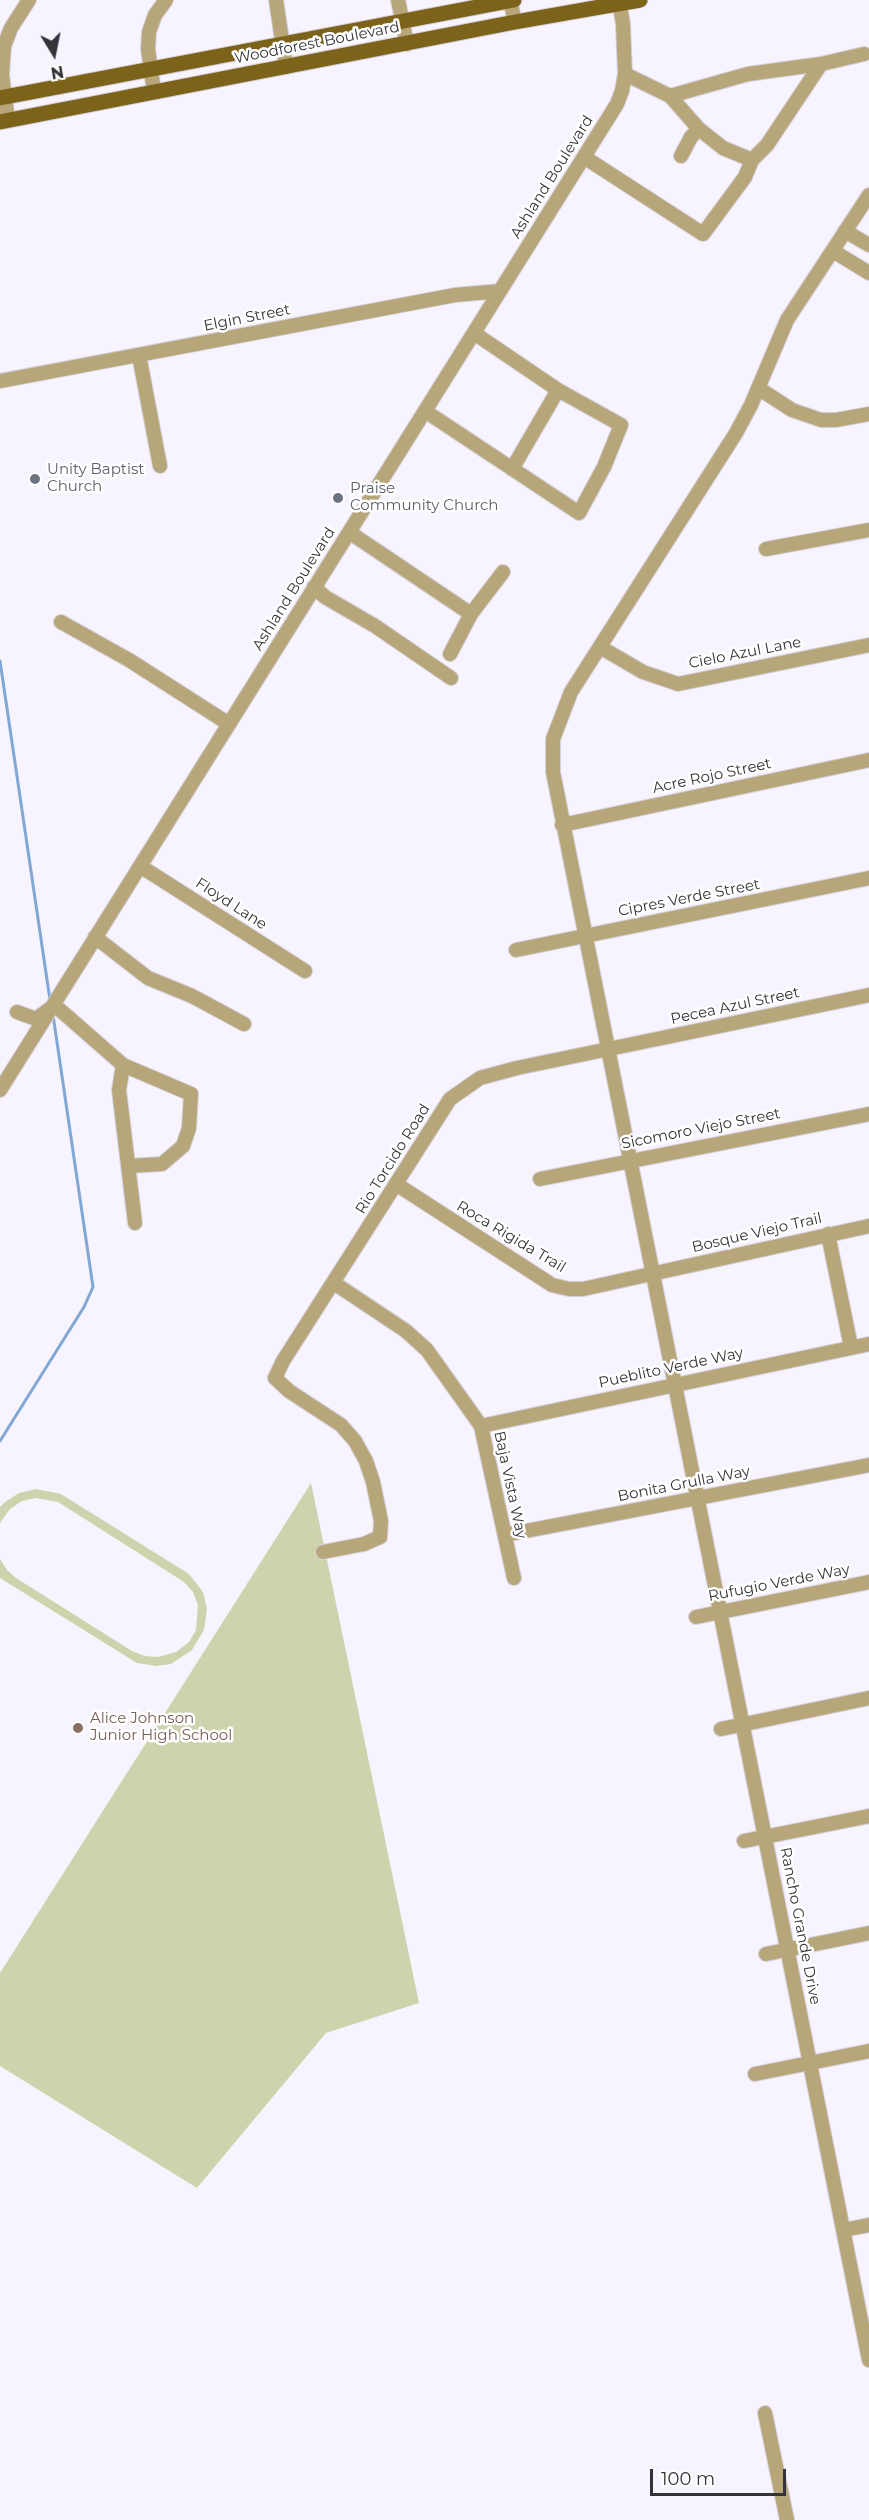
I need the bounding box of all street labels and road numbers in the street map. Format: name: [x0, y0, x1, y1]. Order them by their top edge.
street label: Woodforest Boulevard: [233, 18, 401, 68]
street label: Ashland Boulevard: [507, 112, 597, 242]
street label: Elgin Street: [202, 301, 292, 335]
street label: Ashland Boulevard: [249, 524, 339, 654]
street label: Cielo Azul Lane: [687, 633, 803, 673]
street label: Acre Rojo Street: [651, 755, 773, 797]
street label: Floyd Lane: [192, 874, 270, 934]
street label: Cipres Verde Street: [617, 875, 761, 921]
street label: Pecea Azul Street: [669, 984, 801, 1028]
street label: Rio Torcido Road: [352, 1101, 434, 1217]
street label: Sicomoro Viejo Street: [620, 1105, 782, 1153]
street label: Roca Rigida Trail: [453, 1197, 569, 1277]
street label: Bosque Viejo Trail: [690, 1209, 824, 1257]
street label: Pueblito Verde Way: [597, 1344, 745, 1392]
street label: Baja Vista Way: [490, 1429, 530, 1541]
street label: Bonita Grulla Way: [616, 1462, 752, 1506]
street label: Rufugio Verde Way: [707, 1560, 851, 1606]
street label: Rancho Grande Drive: [776, 1846, 824, 2006]

